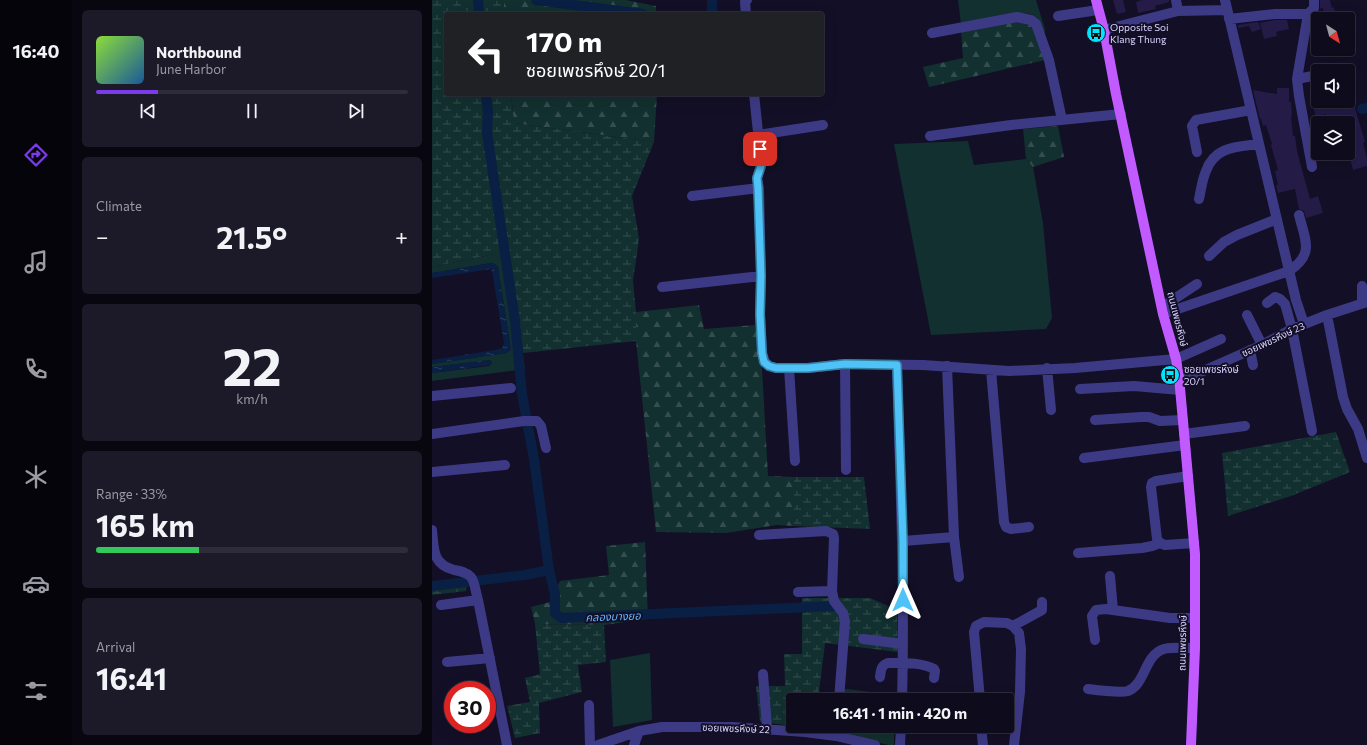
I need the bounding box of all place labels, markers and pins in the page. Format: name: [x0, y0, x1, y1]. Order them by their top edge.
place label: Opposite Soi Klang Thung: [1110, 21, 1169, 45]
bus stop icon: Opposite Soi Klang Thung: [1085, 22, 1107, 44]
pin: [743, 132, 777, 166]
place label: ซอยเพชรหึงษ์ 20/1: [1184, 363, 1240, 387]
bus stop icon: ซอยเพชรหึงษ์ 20/1: [1159, 364, 1181, 386]

